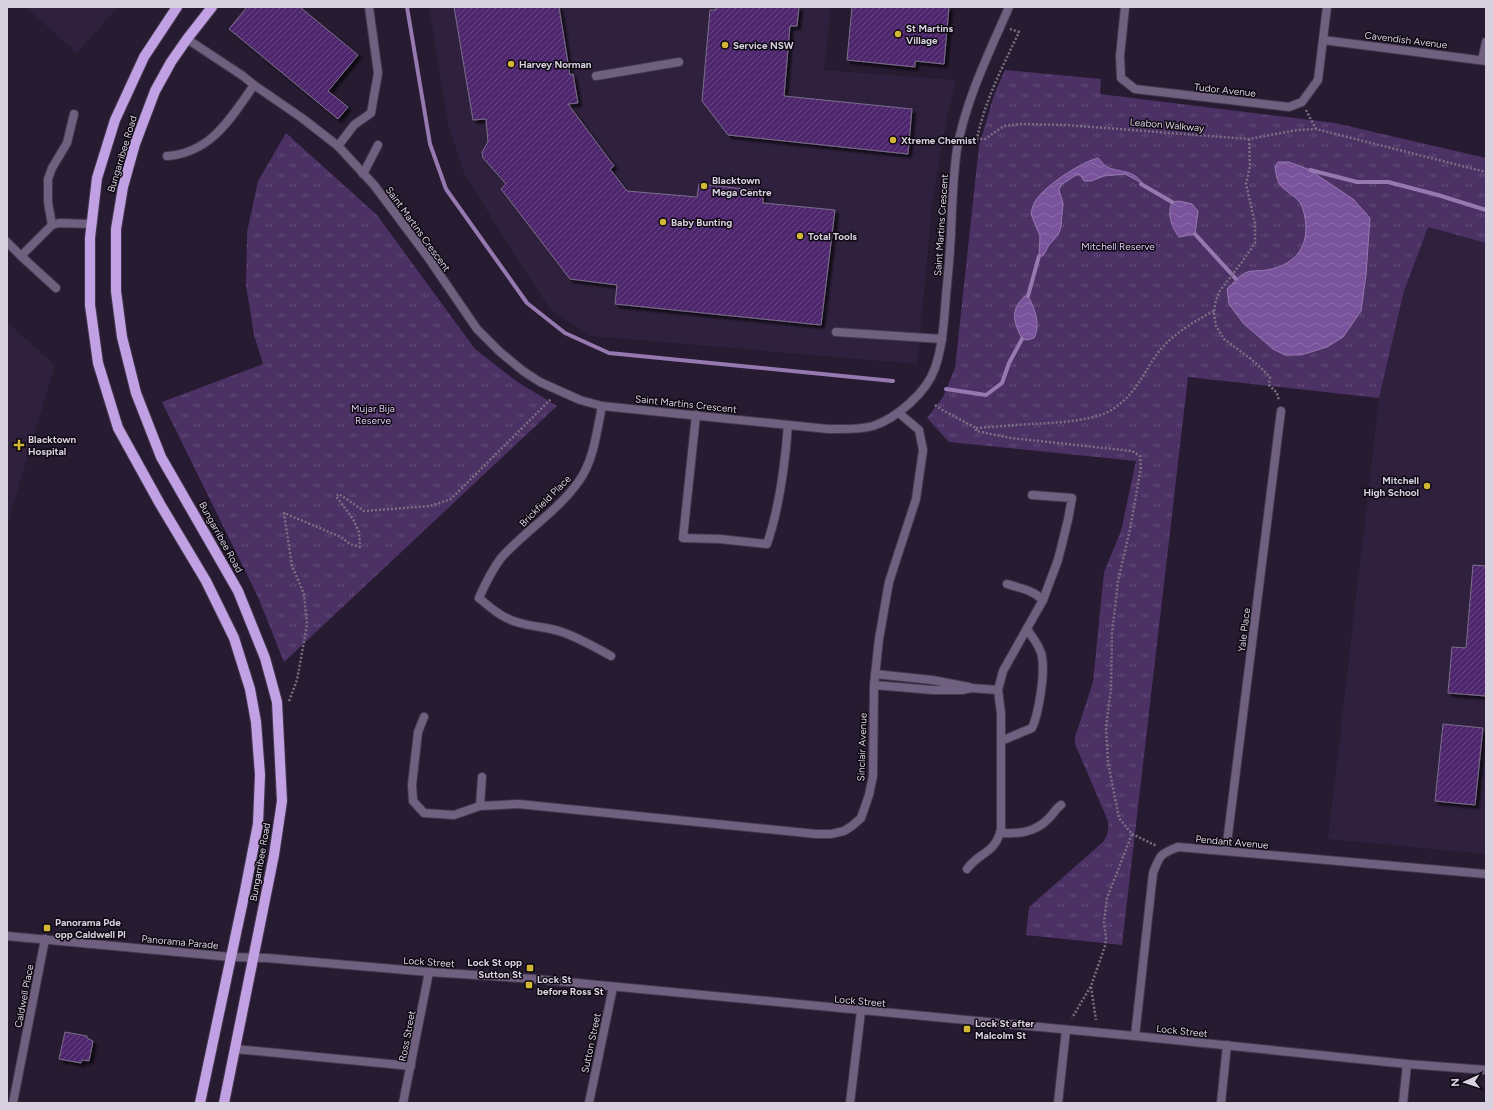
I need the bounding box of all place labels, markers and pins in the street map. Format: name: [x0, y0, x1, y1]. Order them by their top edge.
place label: St Martins Village: [906, 22, 953, 47]
marker: St Martins Village: [893, 29, 903, 39]
place label: Service NSW: [733, 39, 794, 52]
marker: Service NSW: [720, 40, 730, 50]
place label: Harvey Norman: [519, 58, 592, 71]
marker: Harvey Norman: [506, 59, 516, 69]
place label: Xtreme Chemist: [901, 134, 976, 147]
marker: Xtreme Chemist: [888, 135, 898, 145]
place label: Blacktown Mega Centre: [712, 174, 772, 199]
marker: Blacktown Mega Centre: [699, 181, 709, 191]
place label: Baby Bunting: [671, 216, 732, 229]
marker: Baby Bunting: [658, 217, 668, 227]
place label: Total Tools: [808, 230, 857, 243]
marker: Total Tools: [795, 231, 805, 241]
place label: Blacktown Hospital: [28, 433, 77, 458]
marker: Blacktown Hospital: [13, 439, 25, 451]
place label: Mitchell High School: [1363, 474, 1419, 499]
marker: Mitchell High School: [1422, 481, 1432, 491]
place label: Panorama Pde opp Caldwell Pl: [55, 916, 126, 941]
marker: Panorama Pde opp Caldwell Pl: [42, 923, 52, 933]
place label: Lock St opp Sutton St: [467, 956, 522, 981]
marker: Lock St opp Sutton St: [525, 963, 535, 973]
place label: Lock St before Ross St: [537, 973, 604, 998]
marker: Lock St before Ross St: [524, 980, 534, 990]
place label: Lock St after Malcolm St: [975, 1017, 1035, 1042]
marker: Lock St after Malcolm St: [962, 1024, 972, 1034]

